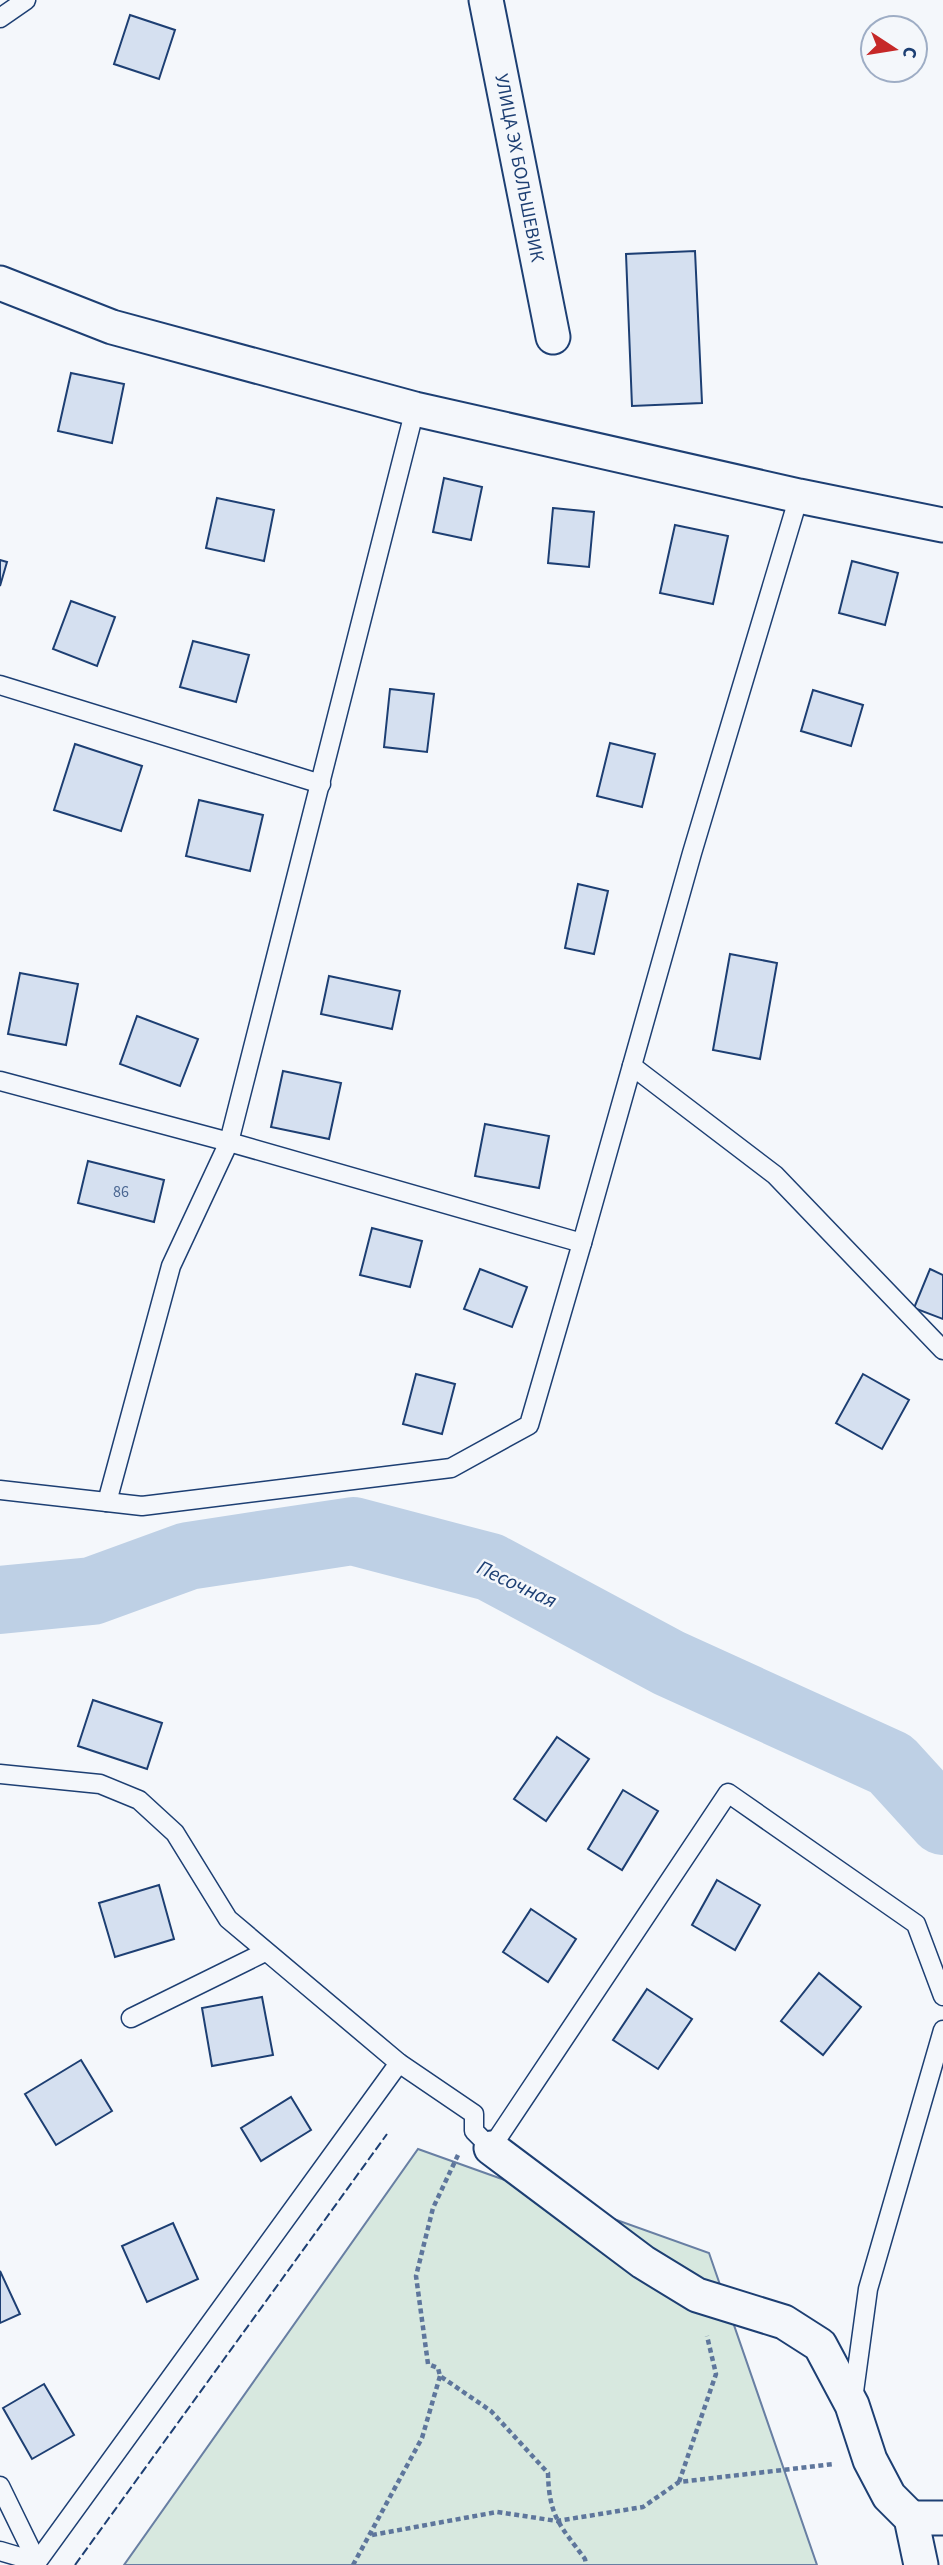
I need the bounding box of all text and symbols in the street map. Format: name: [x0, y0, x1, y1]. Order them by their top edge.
north arrow: [859, 14, 929, 84]
text: С: [895, 44, 924, 60]
street label: УЛИЦА ЭХ БОЛЬШЕВИК: [488, 72, 550, 264]
house number: 86: [113, 1181, 129, 1203]
water label: Песочная: [472, 1552, 562, 1616]

